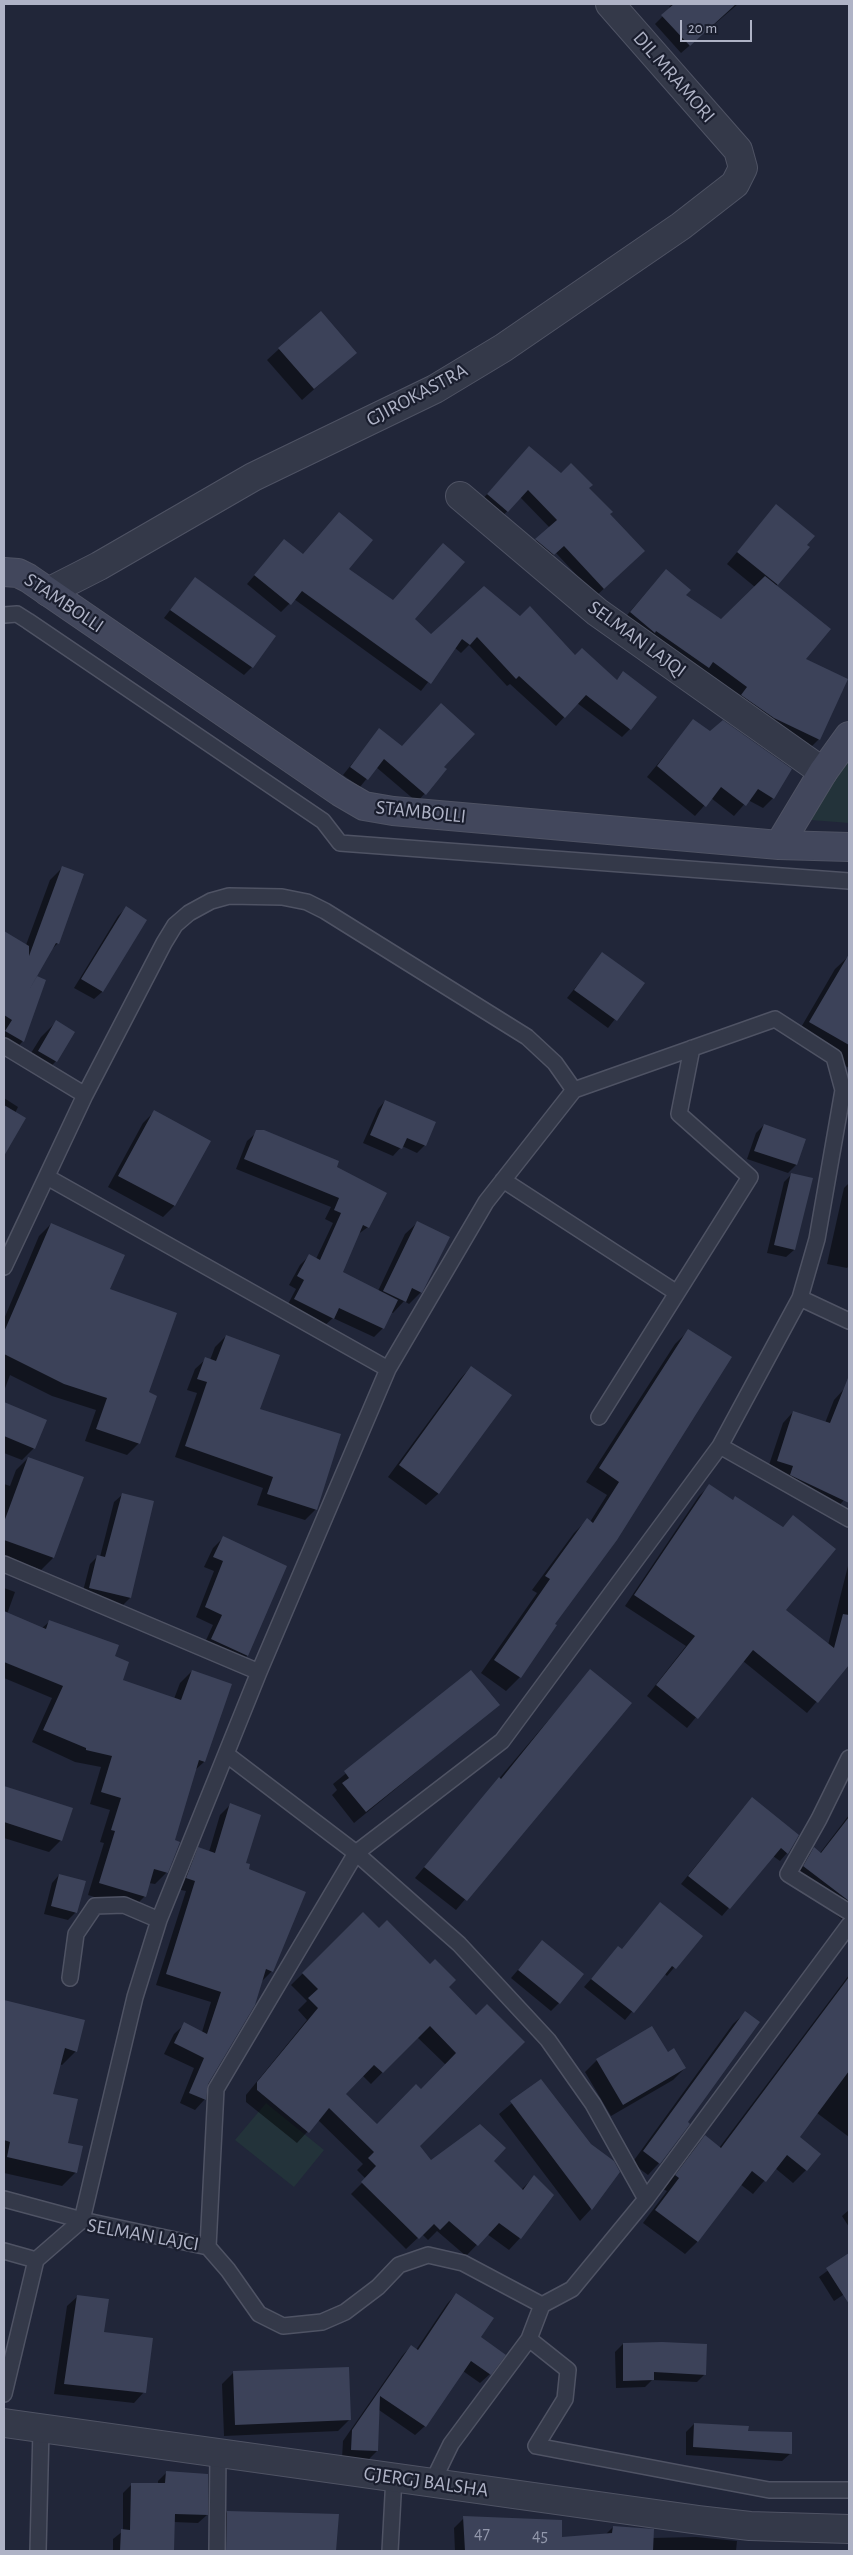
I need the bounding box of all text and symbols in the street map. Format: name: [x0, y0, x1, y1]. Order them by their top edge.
scale bar: [683, 10, 756, 42]
text: 20 m: [688, 21, 717, 36]
street label: DIL MRAMORI: [628, 26, 720, 128]
street label: GJIROKASTRA: [362, 358, 472, 432]
street label: STAMBOLLI: [20, 568, 108, 638]
street label: SELMAN LAJQI: [583, 595, 691, 683]
street label: STAMBOLLI: [375, 795, 467, 829]
street label: SELMAN LAJCI: [85, 2213, 201, 2257]
street label: GJERGJ BALSHA: [362, 2461, 490, 2503]
house number: 47: [474, 2523, 490, 2545]
house number: 45: [532, 2525, 548, 2547]

